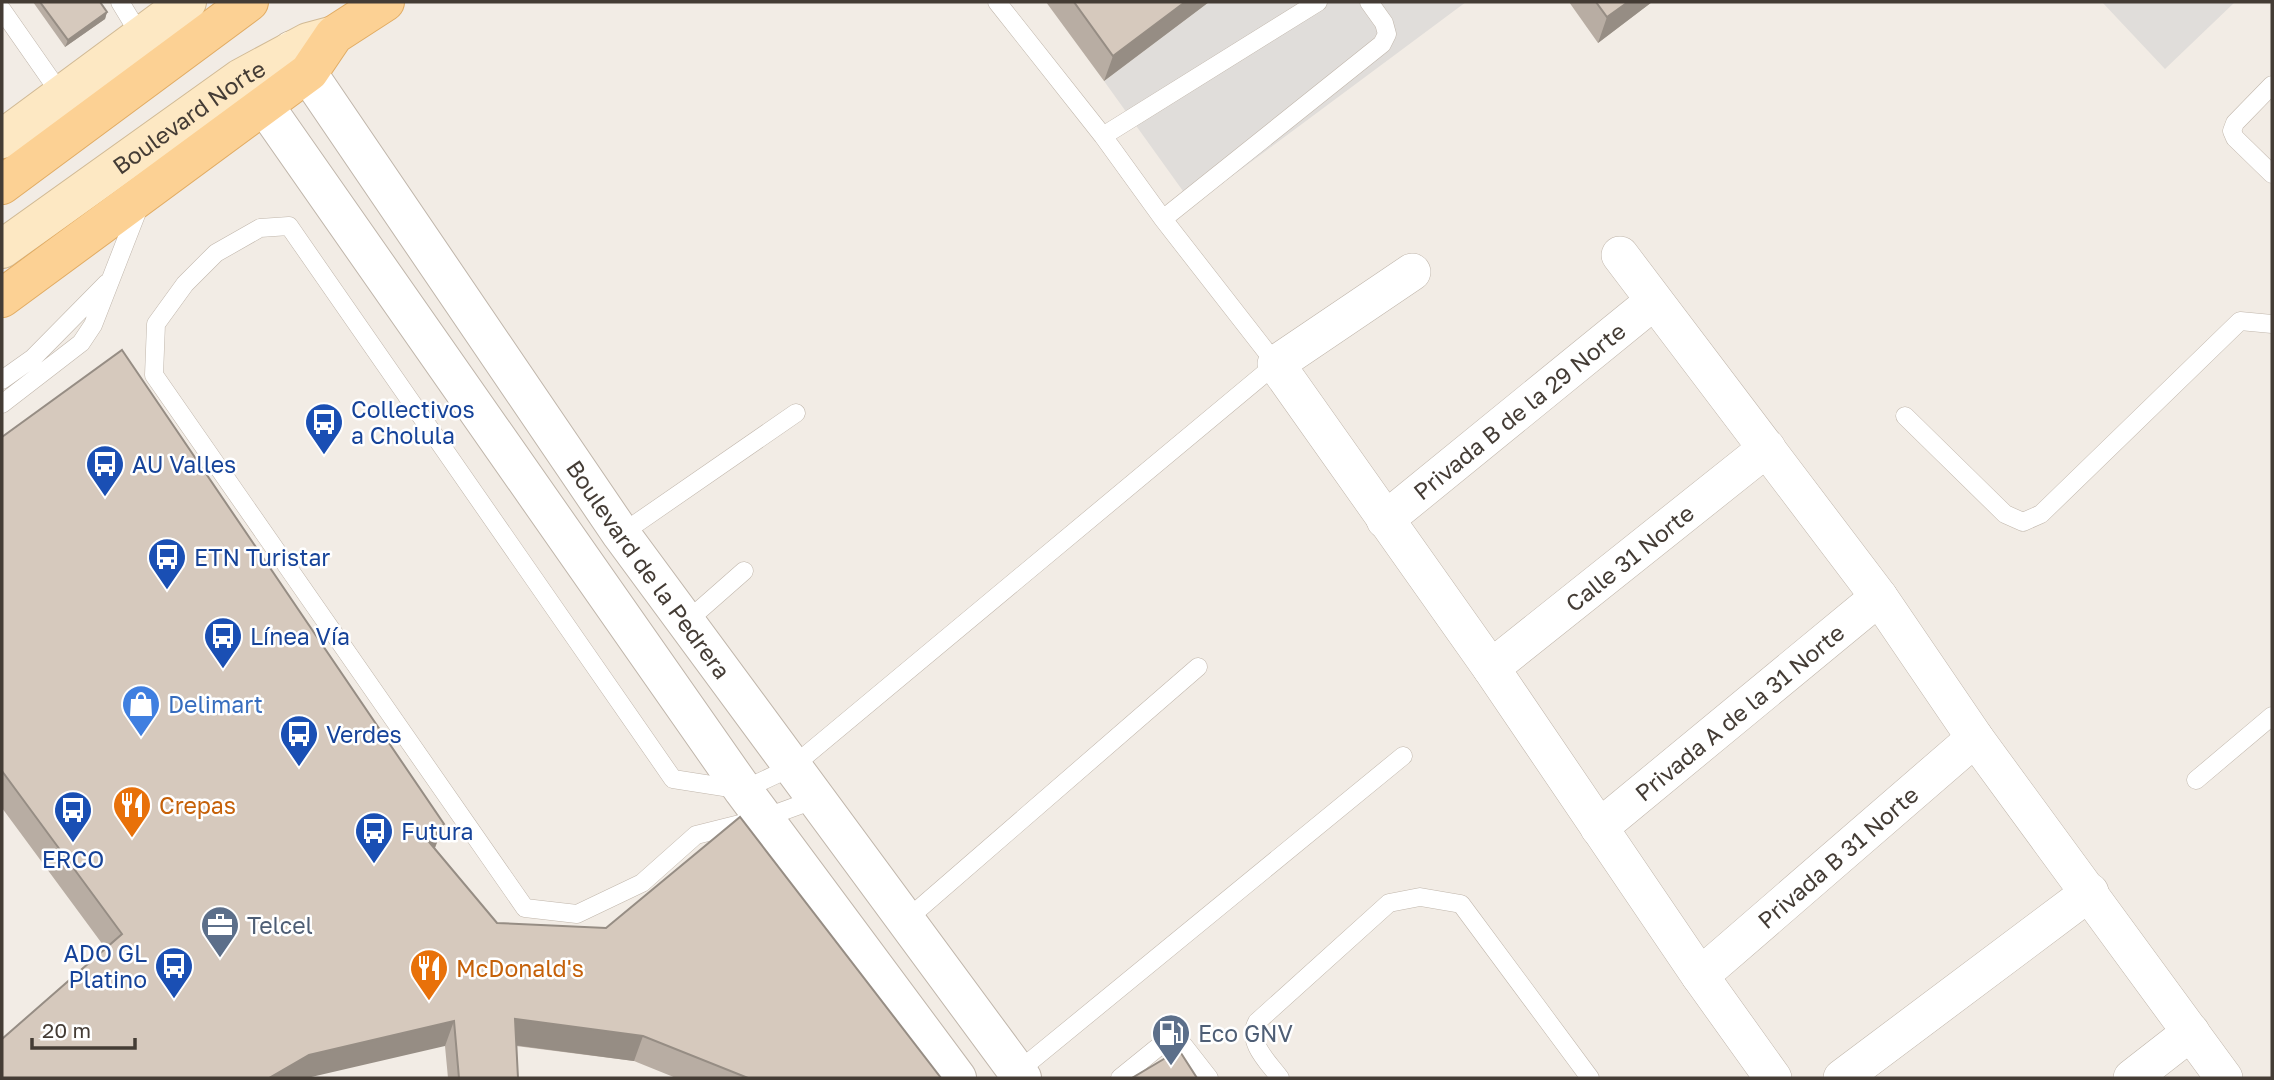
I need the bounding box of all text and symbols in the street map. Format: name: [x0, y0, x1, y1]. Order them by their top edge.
street label: Boulevard Norte: [107, 54, 270, 180]
street label: Privada B de la 29 Norte: [1407, 316, 1631, 505]
place label: Collectivos a Cholula: [351, 395, 475, 449]
bus stop icon: Collectivos a Cholula: [303, 401, 345, 456]
bus stop icon: AU Valles: [84, 443, 126, 498]
place label: AU Valles: [132, 450, 236, 478]
street label: Boulevard de la Pedrera: [561, 455, 737, 684]
street label: Calle 31 Norte: [1560, 498, 1699, 617]
bus stop icon: ETN Turistar: [146, 536, 188, 591]
place label: ETN Turistar: [194, 543, 330, 571]
bus stop icon: Línea Vía: [202, 615, 244, 670]
street label: Privada A de la 31 Norte: [1629, 618, 1850, 807]
place label: Línea Vía: [250, 622, 350, 650]
shop icon: Delimart: [120, 683, 162, 738]
place label: Delimart: [168, 690, 263, 718]
bus stop icon: Verdes: [278, 713, 320, 768]
place label: Verdes: [326, 720, 402, 748]
street label: Privada B 31 Norte: [1752, 780, 1924, 934]
restaurant icon: Crepas: [111, 784, 153, 839]
bus stop icon: ERCO: [52, 789, 94, 844]
place label: Crepas: [159, 791, 236, 819]
bus stop icon: Futura: [353, 810, 395, 865]
place label: Futura: [401, 817, 473, 845]
place label: ERCO: [42, 845, 104, 873]
office icon: Telcel: [199, 904, 241, 959]
place label: Telcel: [247, 911, 313, 939]
place label: ADO GL Platino: [63, 939, 147, 993]
bus stop icon: ADO GL Platino: [153, 945, 195, 1000]
restaurant icon: McDonald's: [408, 947, 450, 1002]
place label: McDonald's: [456, 954, 584, 982]
scale bar: [32, 1006, 135, 1050]
fuel station icon: Eco GNV: [1150, 1012, 1192, 1067]
text: 20 m: [42, 1017, 91, 1043]
place label: Eco GNV: [1198, 1019, 1293, 1047]

